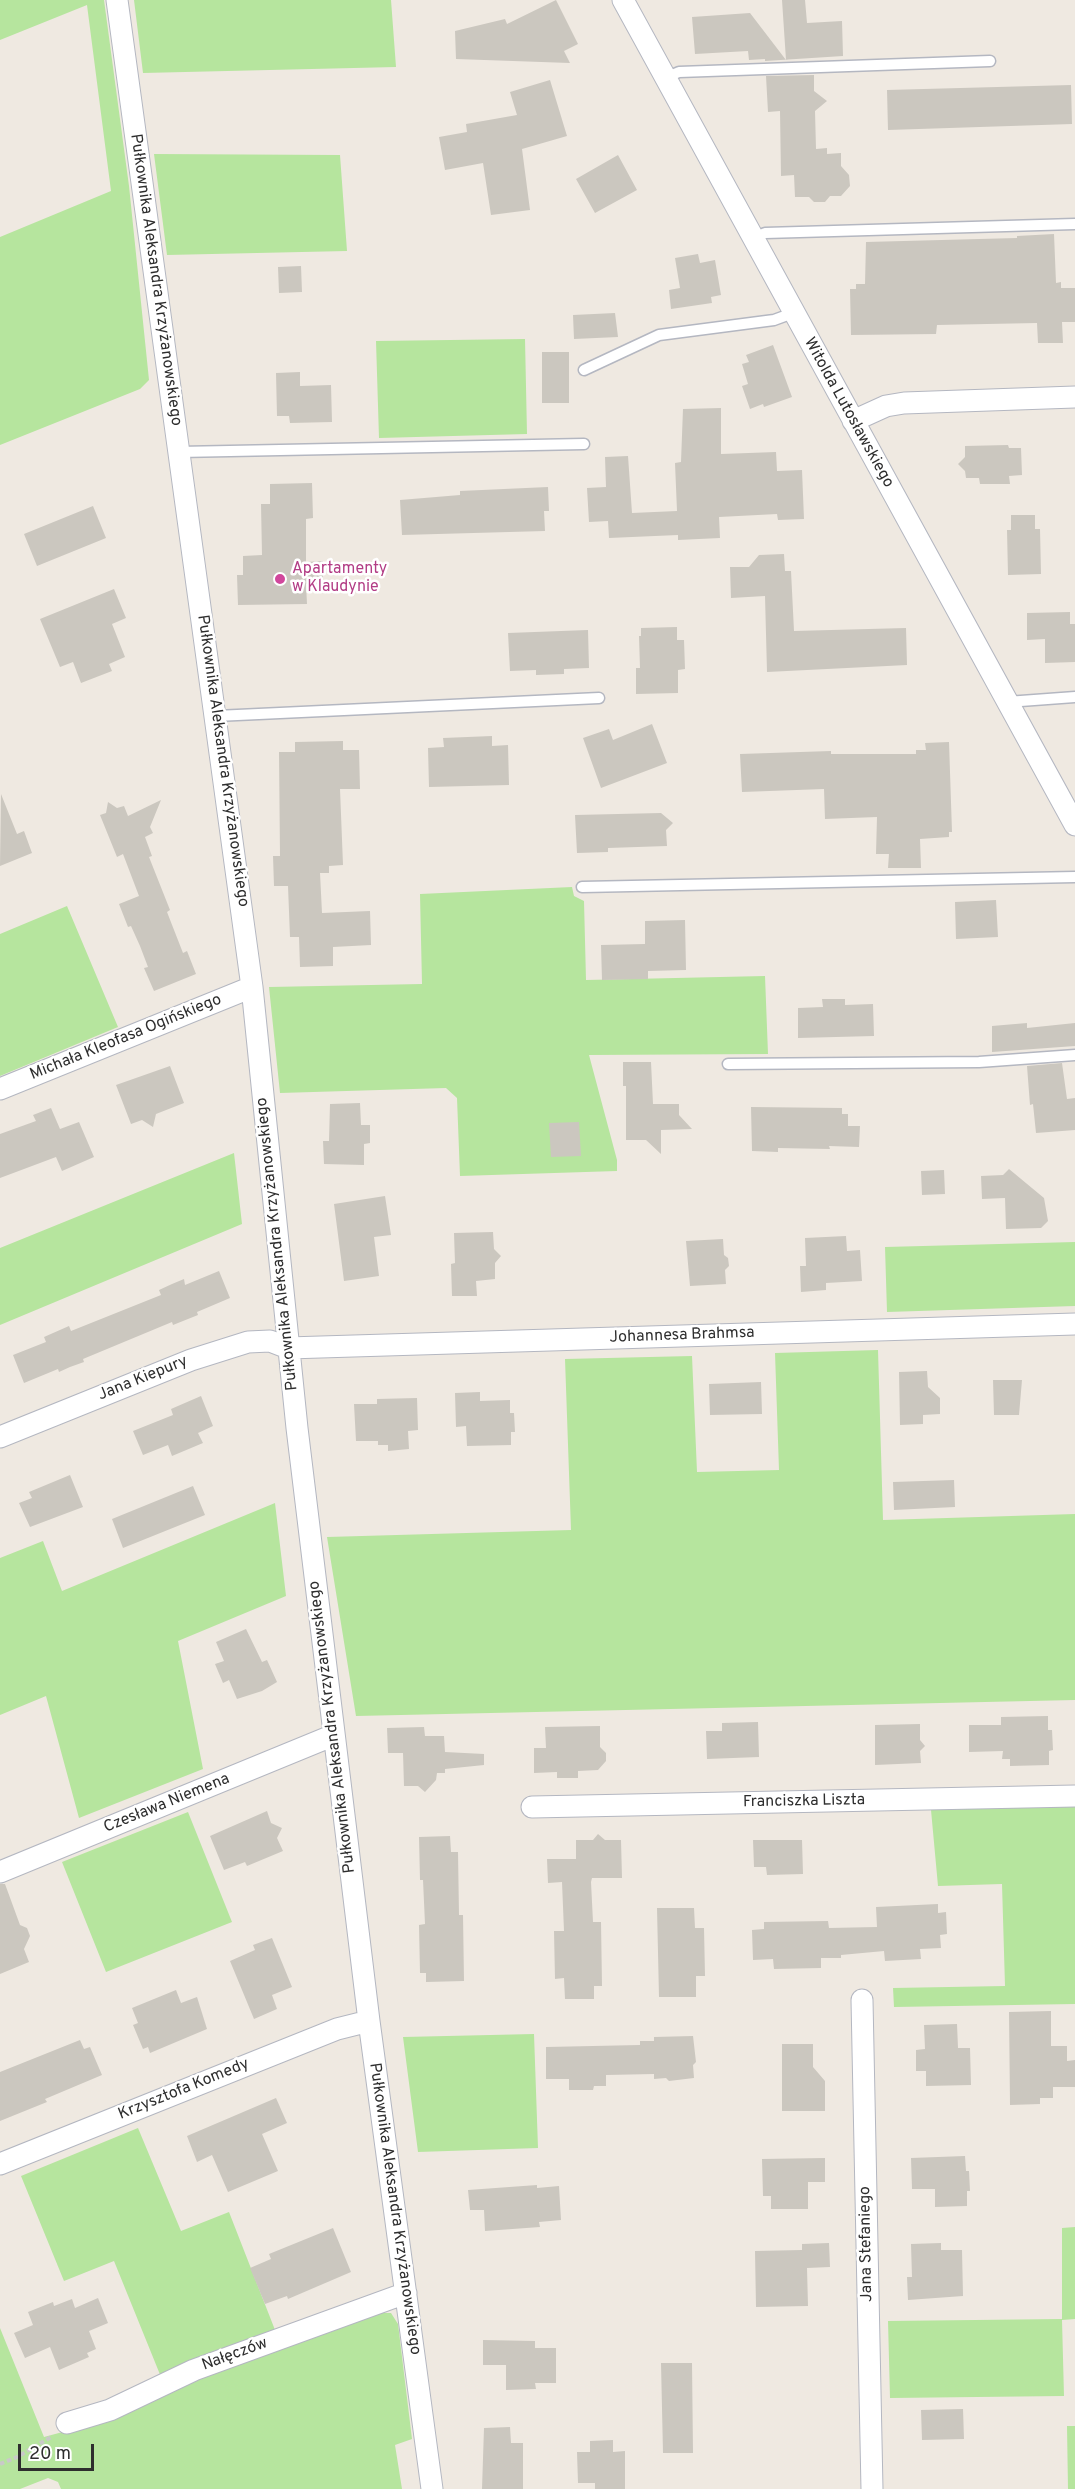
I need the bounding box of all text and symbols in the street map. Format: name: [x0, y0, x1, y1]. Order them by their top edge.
street label: Pułkownika Aleksandra Krzyżanowskiego: [125, 133, 185, 427]
street label: Witolda Lutosławskiego: [799, 335, 897, 491]
place label: Apartamenty w Klaudynie: [292, 560, 387, 598]
marker: Apartamenty w Klaudynie: [273, 572, 287, 586]
street label: Pułkownika Aleksandra Krzyżanowskiego: [192, 614, 252, 908]
street label: Michała Kleofasa Ogińskiego: [27, 991, 225, 1085]
street label: Pułkownika Aleksandra Krzyżanowskiego: [253, 1096, 303, 1392]
street label: Johannesa Brahmsa: [609, 1324, 755, 1348]
street label: Jana Kiepury: [95, 1352, 191, 1406]
street label: Pułkownika Aleksandra Krzyżanowskiego: [306, 1580, 360, 1874]
street label: Czesława Niemena: [101, 1770, 233, 1838]
street label: Franciszka Liszta: [743, 1791, 865, 1813]
street label: Krzysztofa Komedy: [116, 2055, 252, 2125]
street label: Pułkownika Aleksandra Krzyżanowskiego: [364, 2062, 424, 2356]
street label: Jana Stefaniego: [856, 2186, 878, 2302]
street label: Nałęczów: [200, 2334, 270, 2376]
scale bar: [21, 2432, 98, 2470]
text: 20 m: [29, 2443, 71, 2466]

